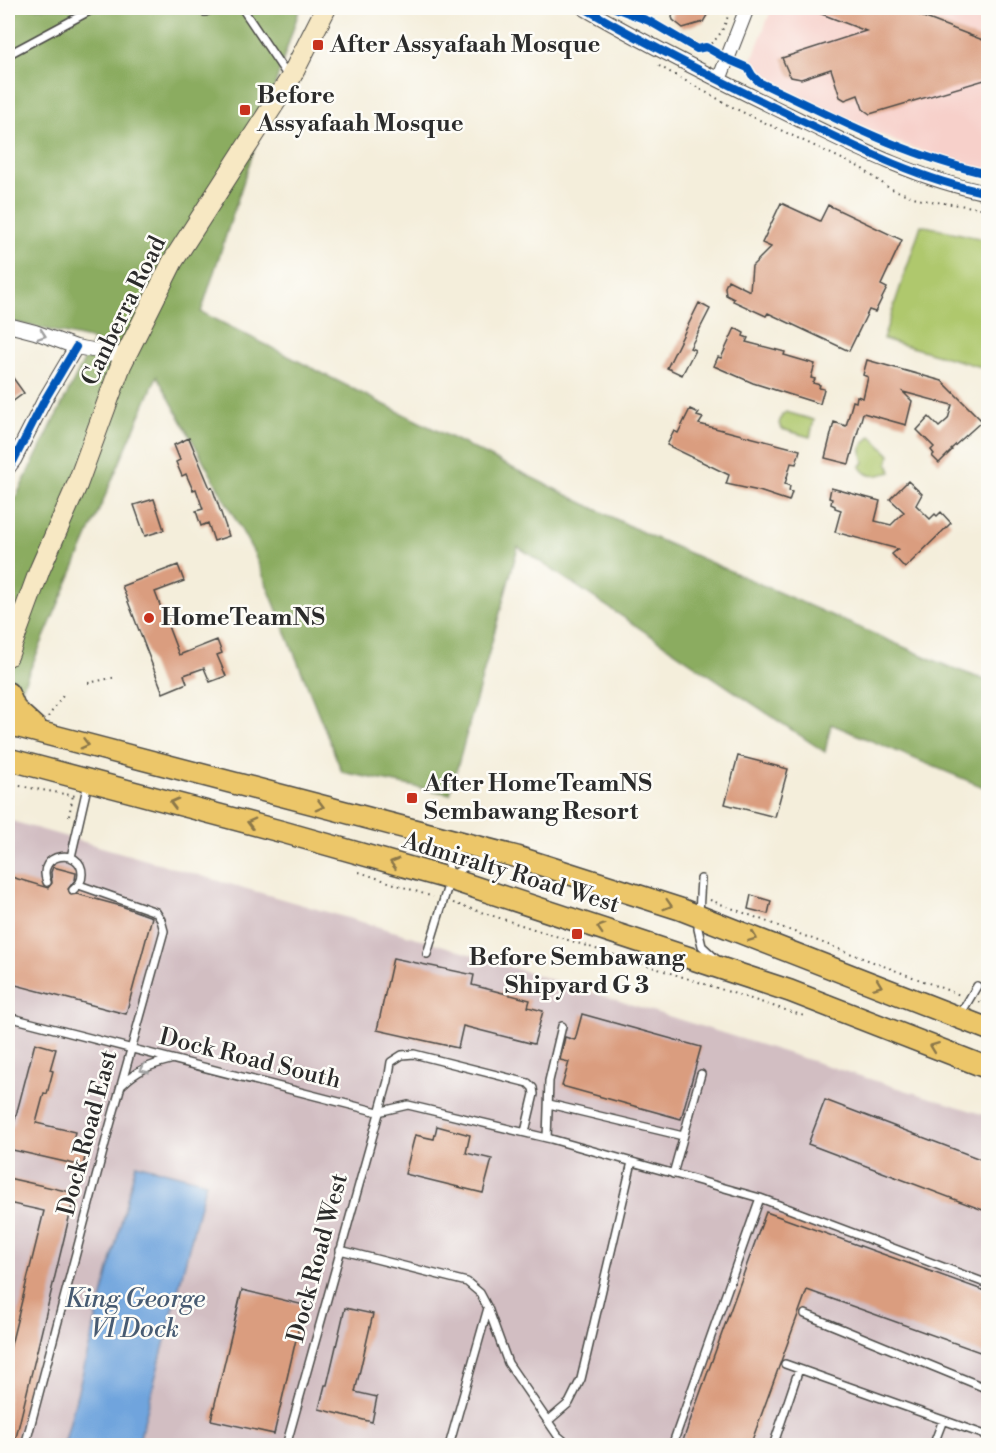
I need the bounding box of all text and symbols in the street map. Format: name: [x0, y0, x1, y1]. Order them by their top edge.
place label: After Assyafaah Mosque: [329, 30, 601, 60]
marker: After Assyafaah Mosque: [311, 38, 325, 52]
place label: Before Assyafaah Mosque: [256, 81, 464, 139]
marker: Before Assyafaah Mosque: [238, 103, 252, 117]
street label: Canberra Road: [75, 231, 173, 391]
one-way arrow: [36, 327, 47, 340]
place label: HomeTeamNS: [161, 603, 325, 633]
marker: HomeTeamNS: [142, 611, 156, 625]
one-way arrow: [79, 736, 89, 749]
place label: After HomeTeamNS Sembawang Resort: [423, 769, 652, 827]
marker: After HomeTeamNS Sembawang Resort: [405, 791, 419, 805]
one-way arrow: [169, 797, 179, 810]
one-way arrow: [315, 798, 325, 811]
one-way arrow: [246, 818, 256, 830]
street label: Admiralty Road West: [398, 825, 624, 920]
one-way arrow: [389, 858, 400, 870]
one-way arrow: [662, 898, 673, 910]
one-way arrow: [596, 923, 607, 936]
marker: Before Sembawang Shipyard G 3: [570, 927, 584, 941]
one-way arrow: [747, 929, 758, 942]
place label: Before Sembawang Shipyard G 3: [469, 943, 687, 1001]
one-way arrow: [872, 978, 882, 991]
street label: Dock Road South: [156, 1022, 344, 1096]
one-way arrow: [929, 1042, 940, 1054]
street label: Dock Road East: [51, 1046, 125, 1219]
one-way arrow: [140, 1061, 151, 1073]
street label: Dock Road West: [281, 1170, 355, 1346]
water label: King George VI Dock: [65, 1283, 205, 1345]

